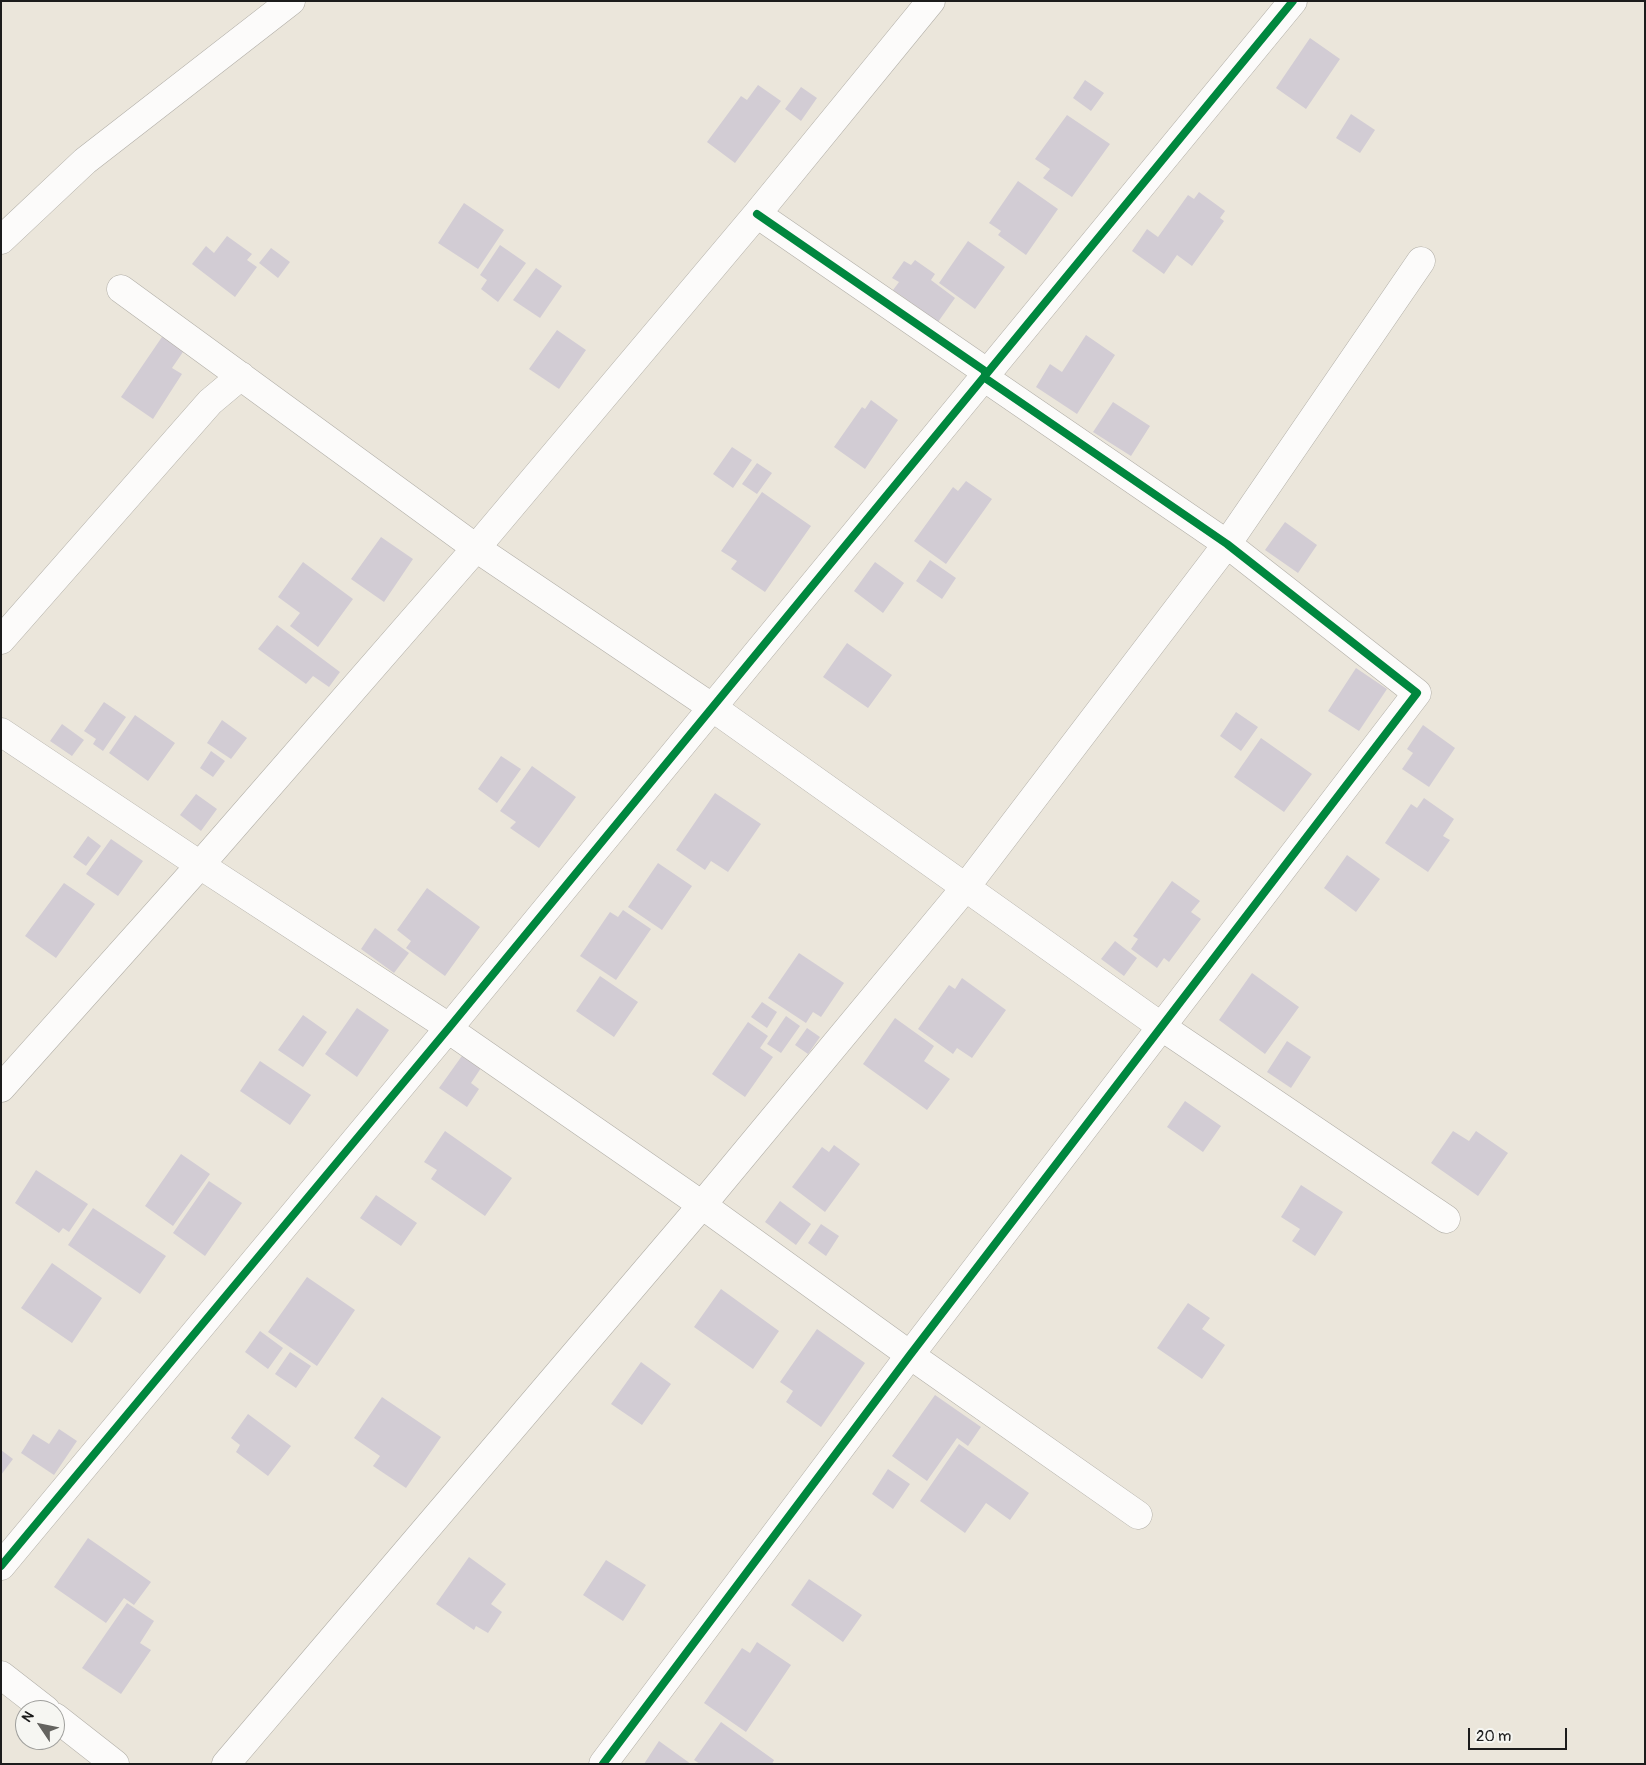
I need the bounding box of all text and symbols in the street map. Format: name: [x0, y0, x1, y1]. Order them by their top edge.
north arrow: [15, 1700, 65, 1750]
text: N: [18, 1708, 38, 1726]
scale bar: [1471, 1718, 1570, 1750]
text: 20 m: [1476, 1727, 1511, 1746]

